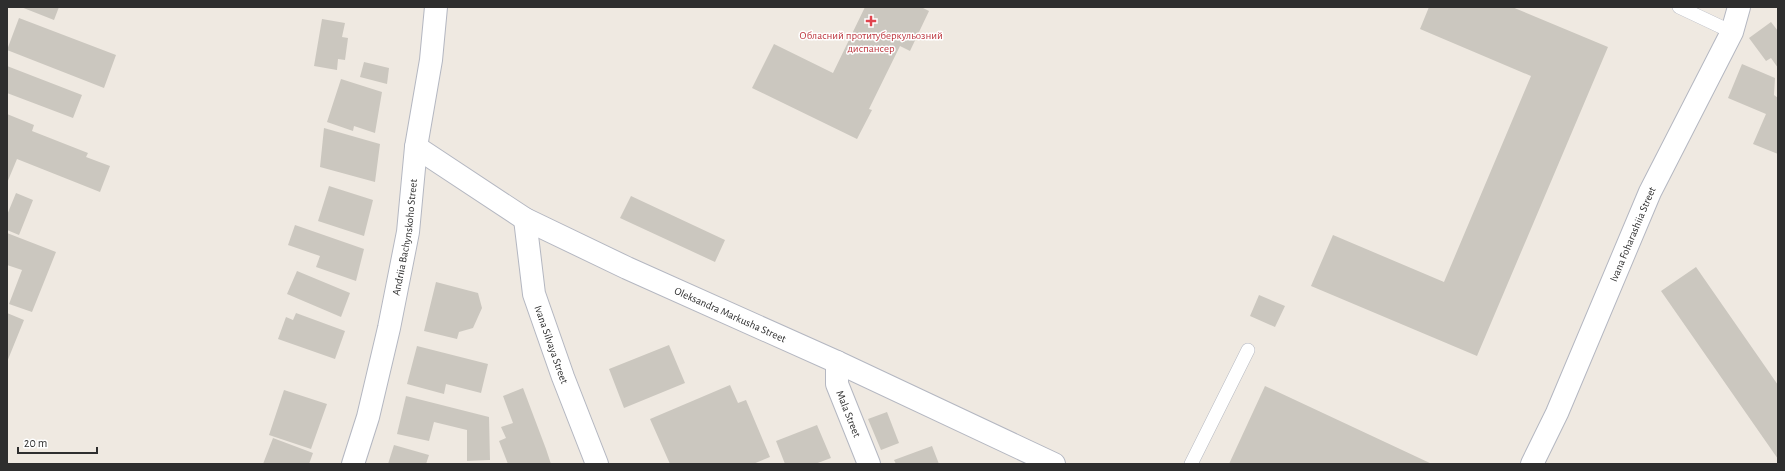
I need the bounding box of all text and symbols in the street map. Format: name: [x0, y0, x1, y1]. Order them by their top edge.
marker: Обласний протитуберкульозний диспансер: [865, 15, 877, 27]
place label: Обласний протитуберкульозний диспансер: [799, 30, 943, 54]
street label: Andriia Bachynskoho Street: [390, 178, 419, 296]
street label: Ivana Foharashiia Street: [1608, 184, 1658, 283]
street label: Oleksandra Markusha Street: [673, 284, 788, 344]
street label: Ivana Silvaya Street: [533, 304, 571, 386]
street label: Mala Street: [835, 389, 863, 439]
scale bar: [18, 429, 97, 455]
text: 20 m: [24, 437, 47, 449]

